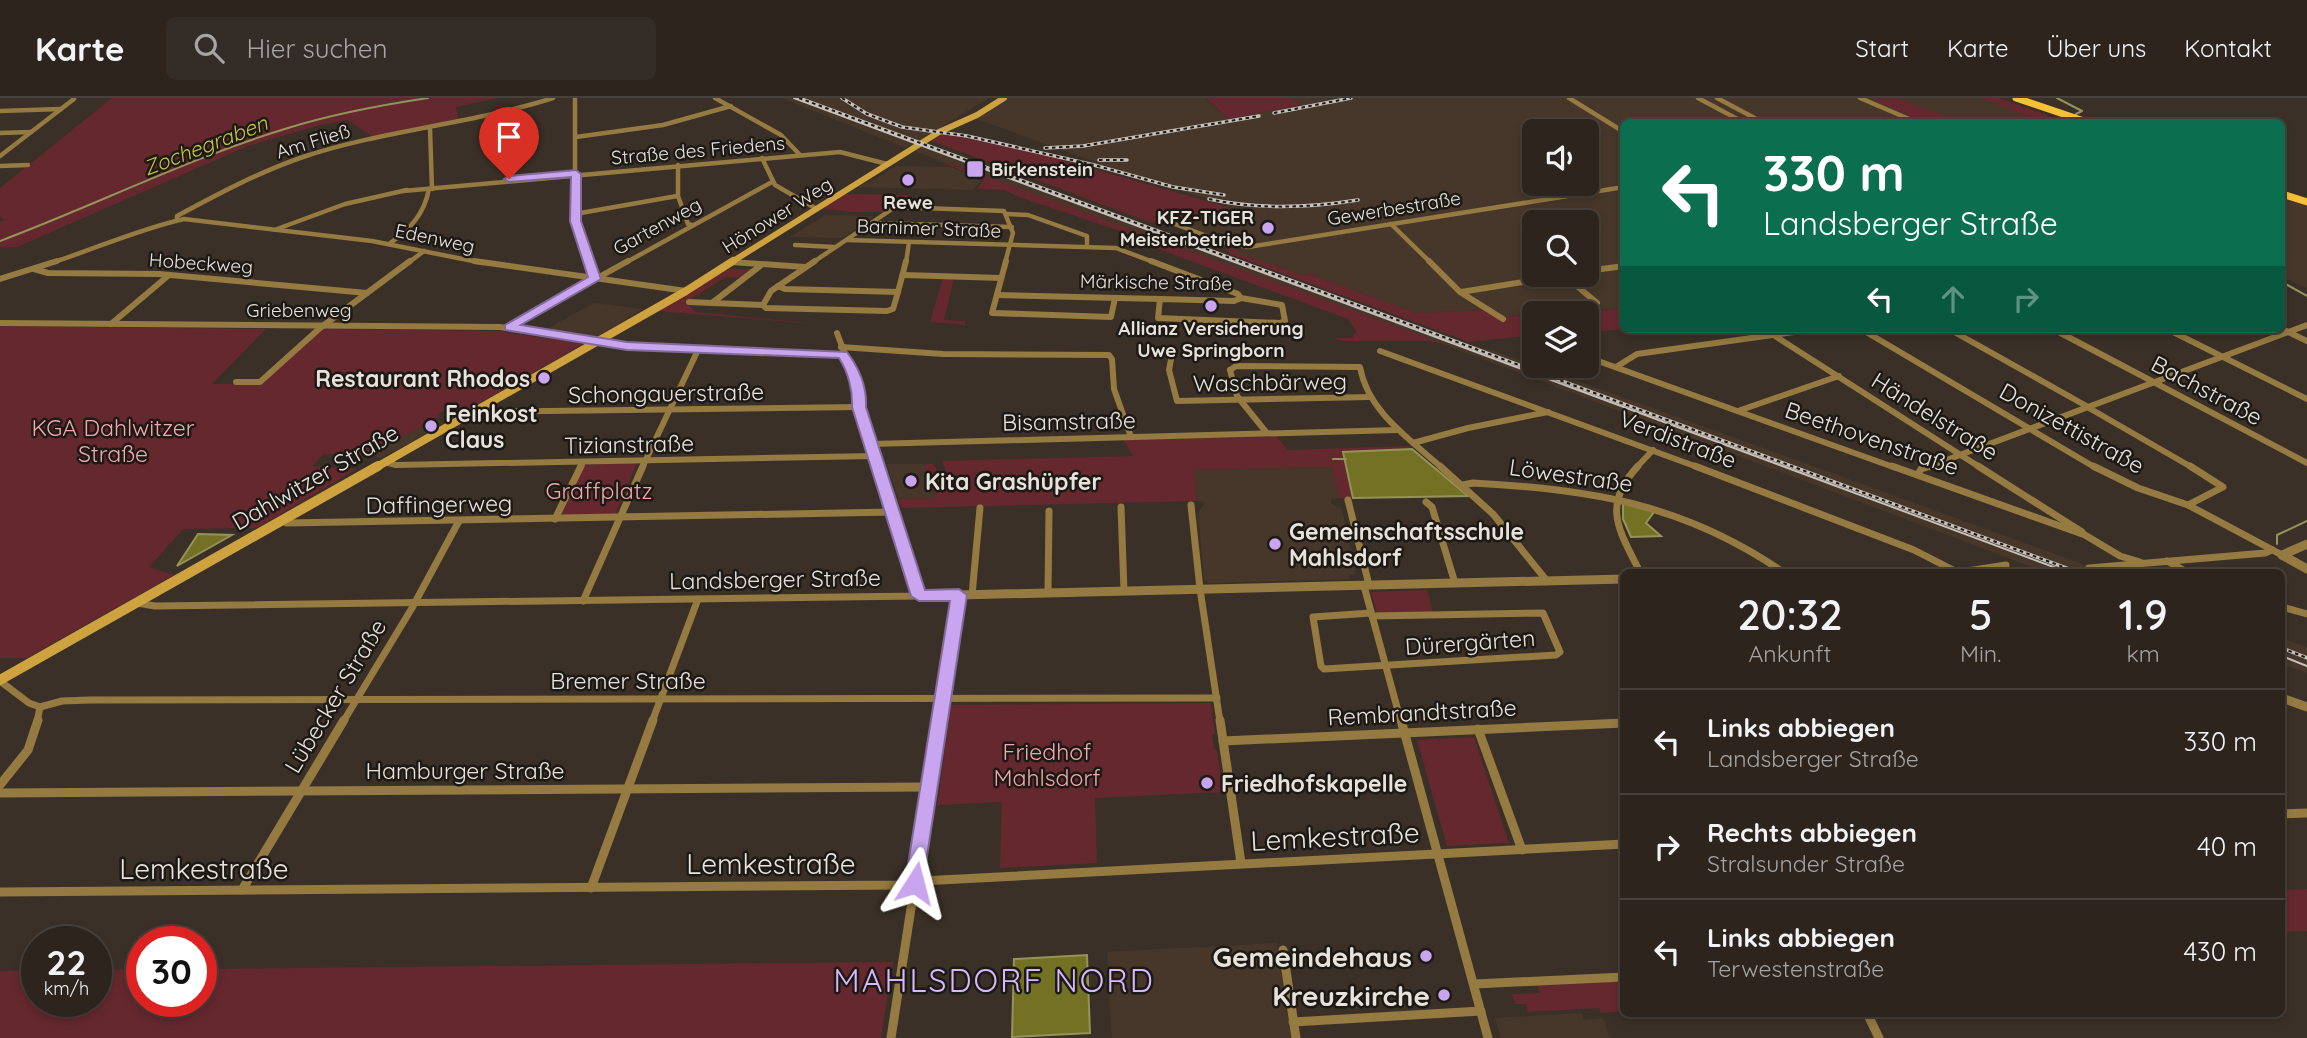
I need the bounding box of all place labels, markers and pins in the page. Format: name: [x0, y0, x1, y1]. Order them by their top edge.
pin: [479, 107, 539, 179]
place label: Birkenstein: [991, 157, 1093, 181]
marker: Birkenstein: [965, 159, 985, 179]
marker: Rewe: [900, 172, 916, 188]
place label: Rewe: [883, 190, 933, 214]
place label: KFZ-TIGER Meisterbetrieb: [1120, 205, 1254, 251]
marker: KFZ-TIGER Meisterbetrieb: [1260, 220, 1276, 236]
marker: Allianz Versicherung Uwe Springborn: [1203, 298, 1219, 314]
place label: Allianz Versicherung Uwe Springborn: [1118, 316, 1304, 362]
place label: Restaurant Rhodos: [315, 364, 530, 393]
marker: Restaurant Rhodos: [536, 370, 552, 386]
place label: Feinkost Claus: [445, 399, 538, 454]
marker: Feinkost Claus: [423, 418, 439, 434]
place label: Kita Grashüpfer: [925, 467, 1101, 496]
marker: Kita Grashüpfer: [903, 473, 919, 489]
place label: Gemeinschaftsschule Mahlsdorf: [1289, 517, 1524, 572]
marker: Gemeinschaftsschule Mahlsdorf: [1267, 536, 1283, 552]
place label: Friedhofskapelle: [1221, 769, 1407, 798]
marker: Friedhofskapelle: [1199, 775, 1215, 791]
place label: Gemeindehaus: [1213, 939, 1412, 974]
marker: Gemeindehaus: [1418, 948, 1434, 964]
place label: Kreuzkirche: [1272, 978, 1430, 1013]
marker: Kreuzkirche: [1436, 987, 1452, 1003]

